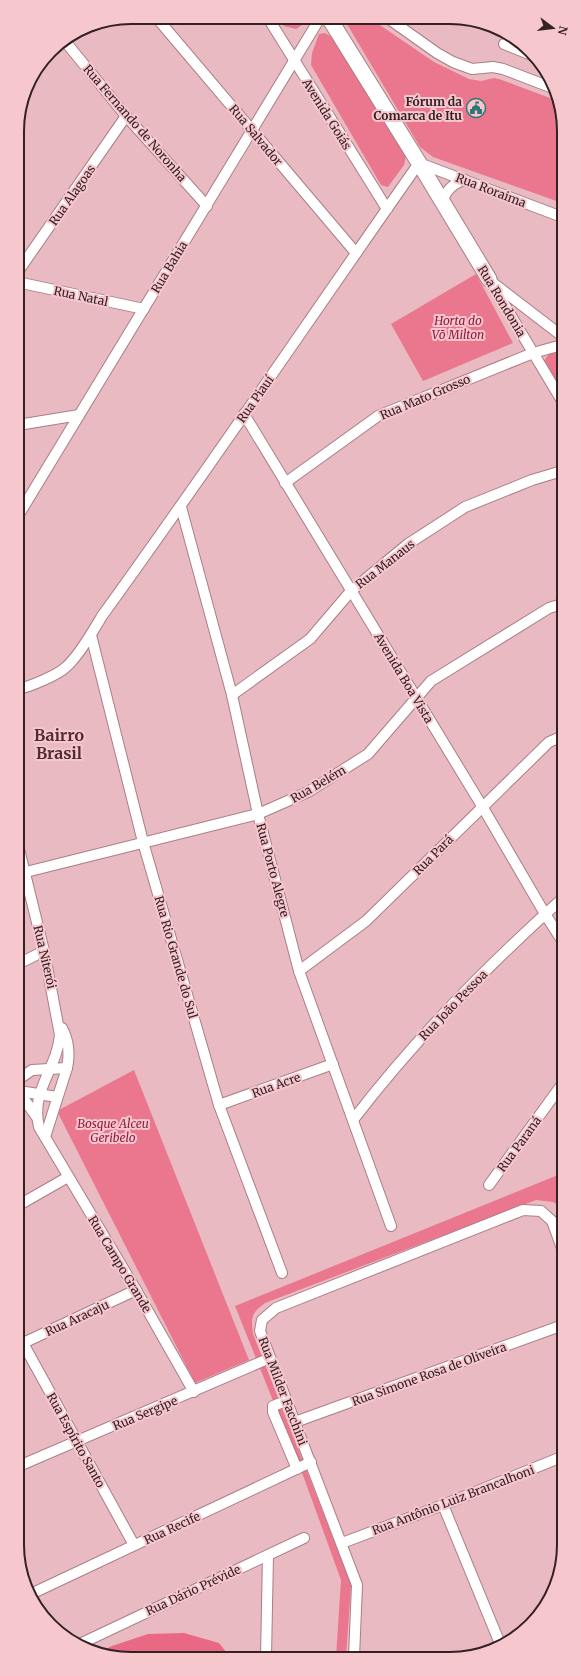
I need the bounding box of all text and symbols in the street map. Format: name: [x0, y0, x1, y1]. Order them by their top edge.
north arrow: [533, 8, 573, 48]
text: N: [555, 25, 571, 37]
street label: Rua Fernando de Noronha: [80, 61, 190, 185]
street label: Avenida Goiás: [299, 75, 355, 153]
place label: Fórum da Comarca de Itu: [374, 94, 462, 123]
public building icon: Fórum da Comarca de Itu: [465, 97, 487, 119]
street label: Rua Salvador: [226, 101, 286, 169]
street label: Rua Alagoas: [46, 162, 98, 228]
street label: Rua Roraima: [454, 170, 529, 210]
street label: Rua Bahia: [148, 238, 191, 296]
street label: Rua Rondonia: [475, 263, 530, 340]
street label: Rua Natal: [52, 283, 110, 309]
park label: Horta do Võ Milton: [432, 313, 484, 342]
street label: Rua Mato Grosso: [378, 371, 472, 423]
street label: Rua Piauí: [233, 372, 277, 425]
street label: Rua Manaus: [352, 536, 418, 592]
street label: Avenida Boa Vista: [371, 629, 437, 726]
district label: Bairro Brasil: [34, 725, 84, 763]
street label: Rua Belém: [288, 762, 348, 806]
street label: Rua Porto Alegre: [253, 821, 293, 919]
street label: Rua Pará: [410, 831, 457, 878]
street label: Rua Rio Grande do Sul: [151, 894, 201, 1020]
street label: Rua Niterói: [30, 924, 60, 990]
street label: Rua João Pessoa: [416, 966, 491, 1043]
street label: Rua Acre: [250, 1069, 302, 1101]
street label: Rua Paraná: [494, 1113, 545, 1175]
park label: Bosque Alceu Geribelo: [77, 1116, 149, 1145]
street label: Rua Campo Grande: [85, 1213, 155, 1315]
street label: Rua Aracaju: [43, 1297, 112, 1339]
street label: Rua Milder Facchini: [255, 1335, 311, 1447]
street label: Rua Simone Rosa de Oliveira: [350, 1339, 509, 1409]
street label: Rua Espírito Santo: [44, 1390, 108, 1490]
street label: Rua Sergipe: [110, 1393, 180, 1433]
street label: Rua Antônio Luiz Brancalhoni: [370, 1462, 537, 1538]
street label: Rua Recife: [142, 1508, 202, 1548]
street label: Rua Dário Prévide: [143, 1561, 243, 1619]

